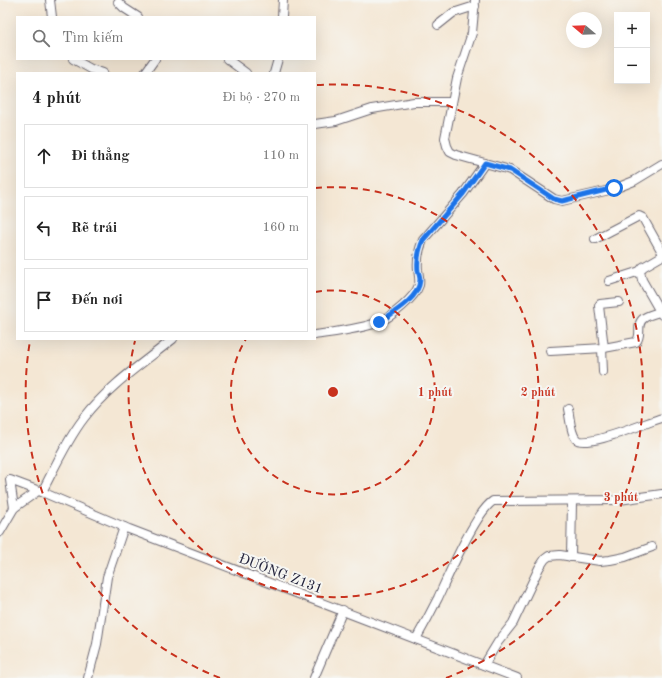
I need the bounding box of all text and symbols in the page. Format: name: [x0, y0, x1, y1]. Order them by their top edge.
north arrow: [566, 12, 602, 48]
map controls: [614, 12, 650, 84]
button: +: [614, 12, 650, 48]
search box: [16, 16, 316, 60]
icon: search: [30, 27, 52, 49]
text: Tìm kiếm: [62, 31, 124, 46]
button: −: [614, 48, 650, 84]
text: 4 phút: [32, 90, 81, 107]
text: Đi bộ · 270 m: [222, 91, 300, 104]
icon: ahead: [33, 145, 55, 167]
text: Đi thẳng: [71, 149, 130, 164]
text: 110 m: [262, 149, 299, 162]
route start: [605, 179, 623, 197]
icon: left: [33, 217, 55, 239]
text: Rẽ trái: [71, 221, 117, 236]
text: 160 m: [262, 221, 299, 234]
icon: arrive: [33, 289, 55, 311]
text: Đến nơi: [71, 293, 123, 308]
route end: [370, 313, 388, 331]
centre of rings: [326, 385, 340, 399]
text: 1 phút: [418, 387, 453, 399]
text: 2 phút: [521, 387, 556, 399]
text: 3 phút: [604, 492, 639, 504]
street label: ĐƯỜNG Z131: [237, 548, 326, 596]

